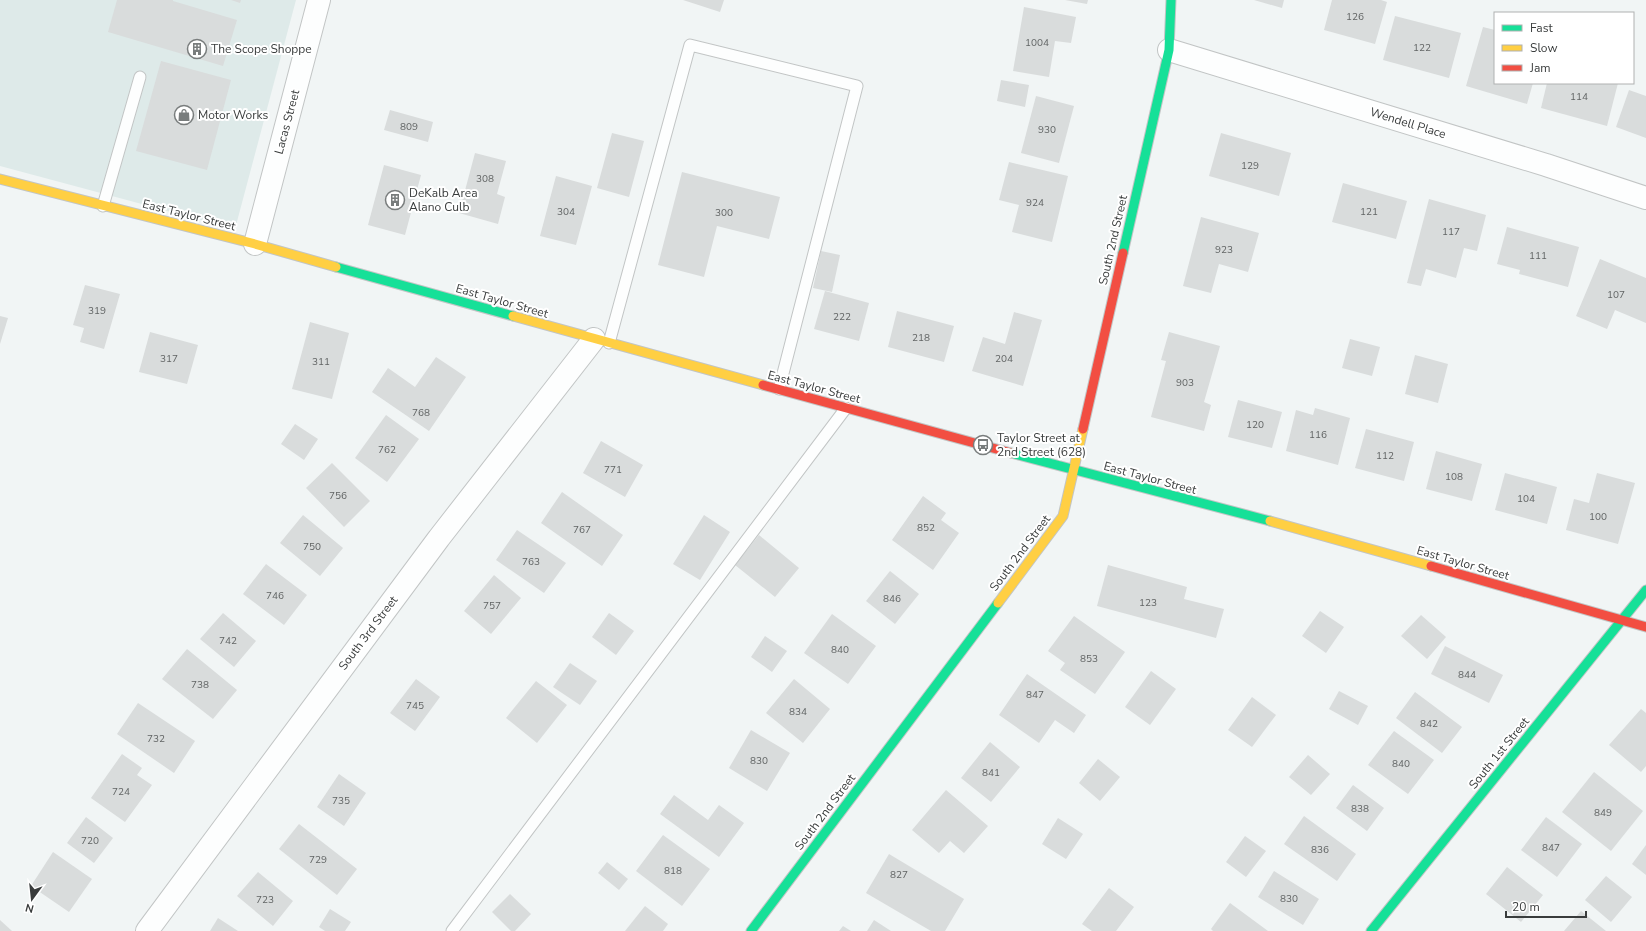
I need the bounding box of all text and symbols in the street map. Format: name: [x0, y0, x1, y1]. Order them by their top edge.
house number: 126: [1346, 10, 1364, 24]
legend: [1494, 12, 1634, 84]
text: Fast: [1530, 20, 1553, 36]
house number: 1004: [1025, 36, 1049, 50]
building icon: The Scope Shoppe: [186, 38, 208, 60]
text: Slow: [1530, 40, 1558, 56]
place label: The Scope Shoppe: [211, 41, 312, 57]
house number: 122: [1413, 41, 1431, 55]
text: Jam: [1529, 60, 1551, 76]
street label: Lacas Street: [271, 87, 304, 156]
house number: 114: [1570, 90, 1588, 104]
shop icon: Motor Works: [173, 104, 195, 126]
street label: Wendell Place: [1368, 104, 1448, 142]
place label: Motor Works: [198, 107, 268, 123]
house number: 809: [400, 120, 418, 134]
house number: 930: [1038, 123, 1056, 137]
house number: 129: [1241, 159, 1259, 173]
house number: 308: [476, 172, 494, 186]
place label: DeKalb Area Alano Culb: [409, 185, 478, 215]
building icon: DeKalb Area Alano Culb: [384, 189, 406, 211]
street label: South 2nd Street: [1095, 193, 1131, 286]
street label: East Taylor Street: [141, 196, 238, 234]
house number: 924: [1026, 196, 1044, 210]
house number: 304: [557, 205, 575, 219]
house number: 121: [1360, 205, 1378, 219]
house number: 300: [715, 206, 733, 220]
house number: 117: [1442, 225, 1460, 239]
house number: 923: [1215, 243, 1233, 257]
house number: 111: [1529, 249, 1547, 263]
street label: East Taylor Street: [454, 280, 551, 322]
house number: 107: [1607, 288, 1625, 302]
house number: 319: [88, 304, 106, 318]
house number: 222: [833, 310, 851, 324]
house number: 218: [912, 331, 930, 345]
house number: 317: [160, 352, 178, 366]
house number: 204: [995, 352, 1013, 366]
house number: 311: [312, 355, 330, 369]
street label: East Taylor Street: [766, 367, 863, 407]
house number: 903: [1176, 376, 1194, 390]
house number: 768: [412, 406, 430, 420]
house number: 120: [1246, 418, 1264, 432]
house number: 116: [1309, 428, 1327, 442]
place label: Taylor Street at 2nd Street (628): [997, 430, 1086, 460]
bus stop icon: Taylor Street at 2nd Street (628): [972, 434, 994, 456]
house number: 762: [378, 443, 396, 457]
house number: 112: [1376, 449, 1394, 463]
street label: East Taylor Street: [1102, 458, 1199, 498]
house number: 771: [604, 463, 622, 477]
house number: 108: [1445, 470, 1463, 484]
house number: 756: [329, 489, 347, 503]
house number: 104: [1517, 492, 1535, 506]
house number: 100: [1589, 510, 1607, 524]
street label: South 2nd Street: [986, 511, 1054, 594]
house number: 852: [917, 521, 935, 535]
house number: 767: [573, 523, 591, 537]
house number: 750: [303, 540, 321, 554]
street label: East Taylor Street: [1415, 542, 1512, 584]
house number: 763: [522, 555, 540, 569]
house number: 746: [266, 589, 284, 603]
street label: South 3rd Street: [335, 592, 402, 673]
house number: 846: [883, 592, 901, 606]
house number: 123: [1139, 596, 1157, 610]
house number: 757: [483, 599, 501, 613]
house number: 742: [219, 634, 237, 648]
house number: 840: [831, 643, 849, 657]
house number: 853: [1080, 652, 1098, 666]
house number: 844: [1458, 668, 1476, 682]
house number: 738: [191, 678, 209, 692]
house number: 847: [1026, 688, 1044, 702]
house number: 745: [406, 699, 424, 713]
house number: 834: [789, 705, 807, 719]
street label: South 1st Street: [1465, 713, 1533, 792]
house number: 842: [1420, 717, 1438, 731]
house number: 732: [147, 732, 165, 746]
house number: 830: [750, 754, 768, 768]
house number: 840: [1392, 757, 1410, 771]
house number: 841: [982, 766, 1000, 780]
street label: South 2nd Street: [791, 770, 859, 853]
house number: 724: [112, 785, 130, 799]
house number: 735: [332, 794, 350, 808]
house number: 838: [1351, 802, 1369, 816]
house number: 849: [1594, 806, 1612, 820]
house number: 720: [81, 834, 99, 848]
house number: 847: [1542, 841, 1560, 855]
house number: 836: [1311, 843, 1329, 857]
house number: 729: [309, 853, 327, 867]
house number: 818: [664, 864, 682, 878]
house number: 827: [890, 868, 908, 882]
north arrow: [12, 879, 52, 919]
house number: 830: [1280, 892, 1298, 906]
house number: 723: [256, 893, 274, 907]
scale bar: [1506, 893, 1586, 919]
text: 20 m: [1512, 899, 1540, 915]
text: N: [24, 900, 35, 916]

